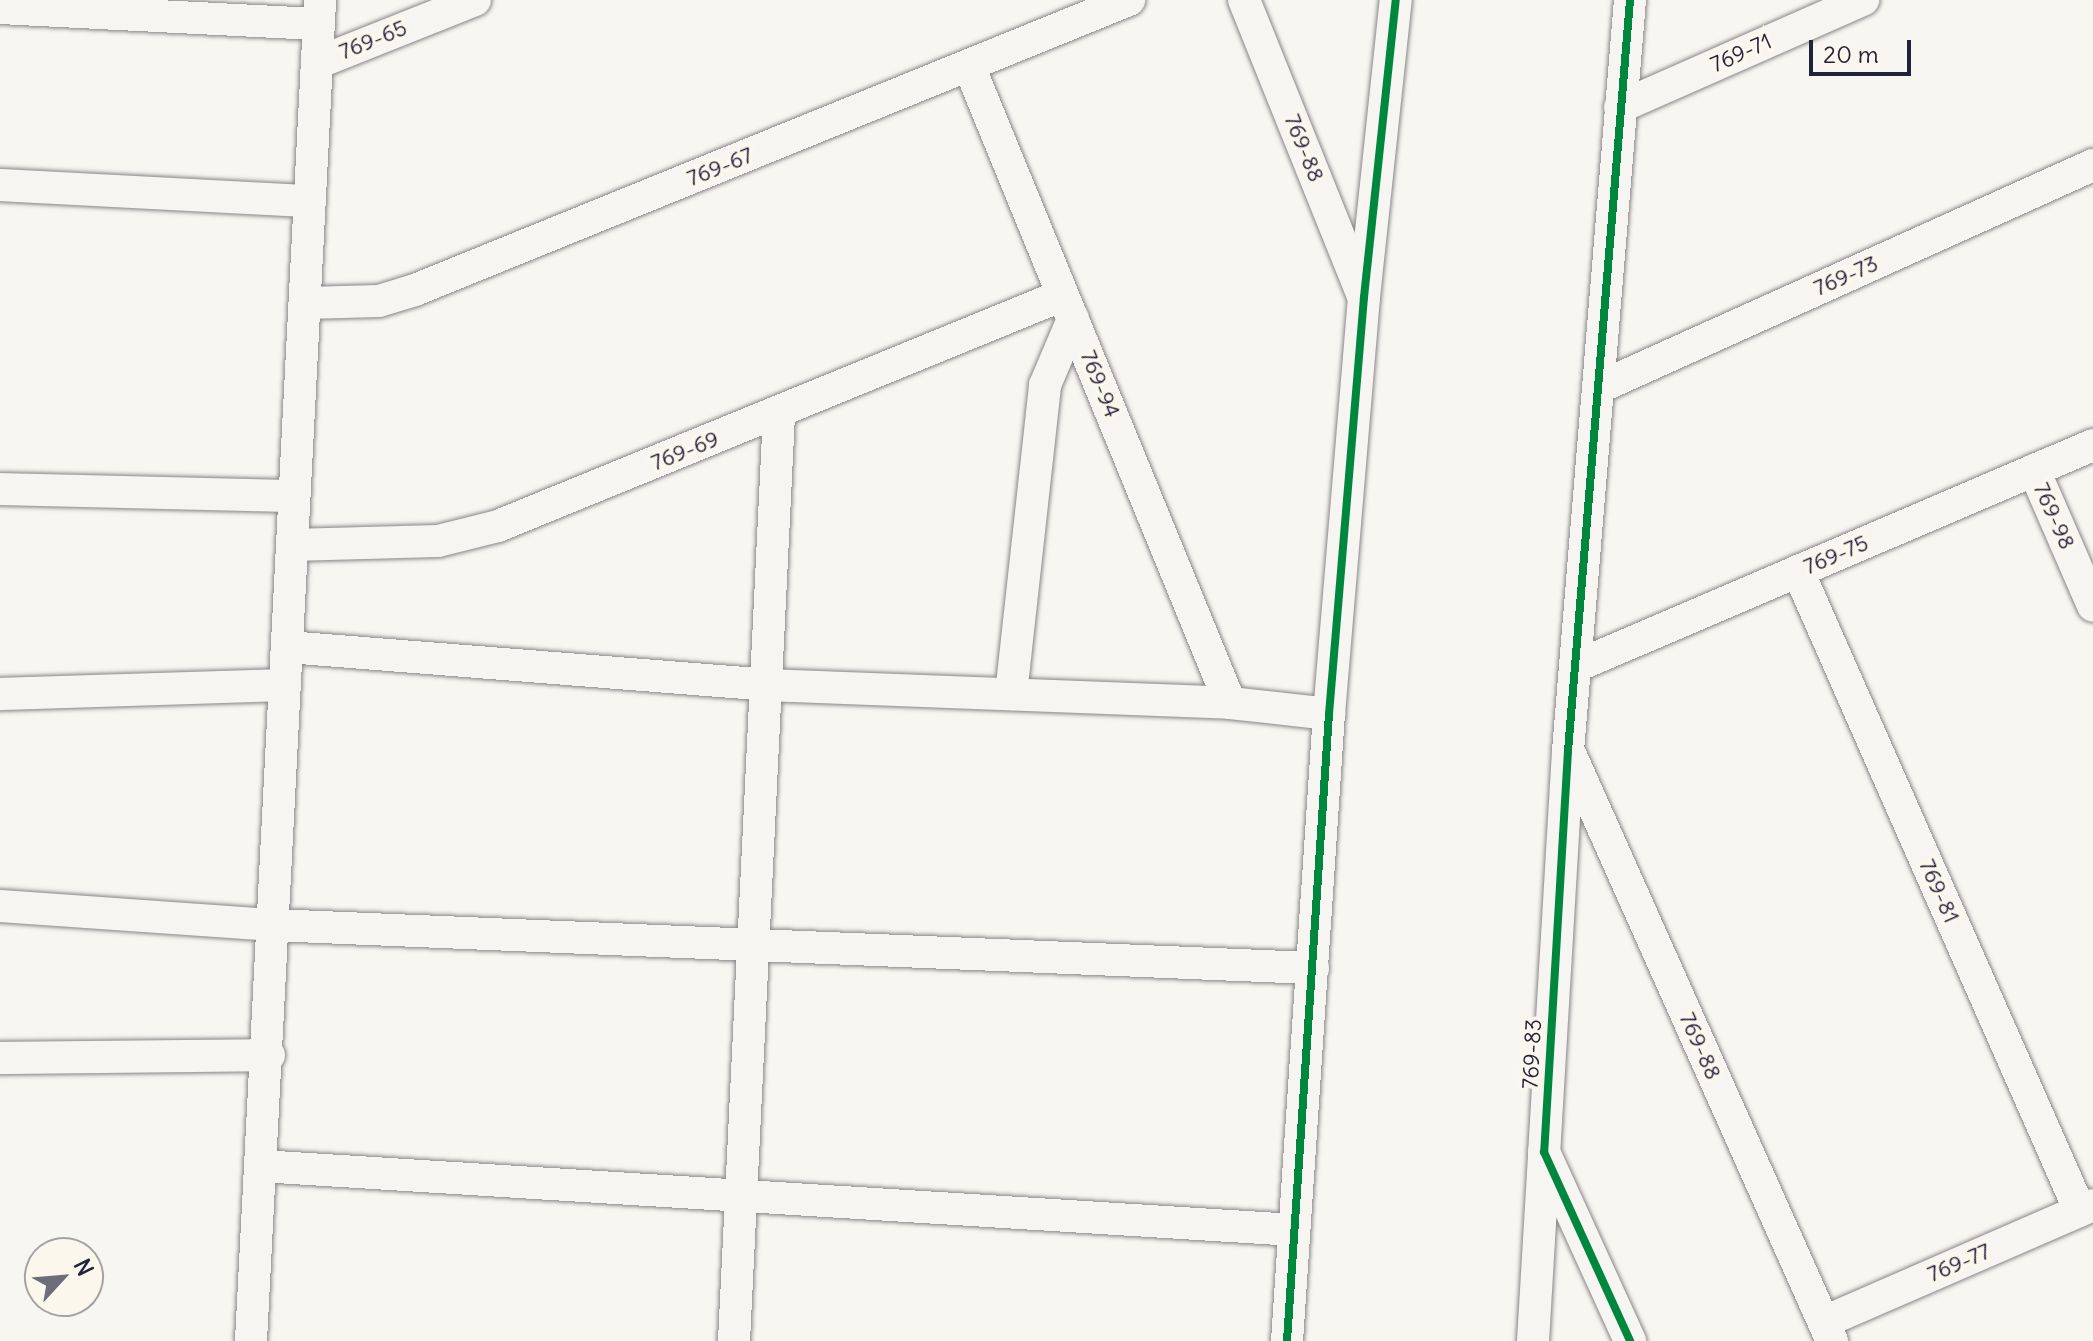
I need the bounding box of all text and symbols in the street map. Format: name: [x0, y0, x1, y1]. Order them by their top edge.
street label: 769-65: [335, 15, 411, 65]
scale bar: [1813, 24, 1915, 74]
street label: 769-71: [1706, 28, 1776, 78]
text: 20 m: [1823, 39, 1879, 69]
street label: 769-88: [1279, 110, 1329, 186]
street label: 769-67: [683, 142, 757, 192]
street label: 769-73: [1810, 250, 1882, 302]
street label: 769-94: [1075, 346, 1125, 422]
street label: 769-69: [647, 426, 723, 476]
street label: 769-98: [2028, 479, 2080, 553]
street label: 769-75: [1800, 530, 1872, 580]
street label: 769-81: [1913, 855, 1965, 927]
street label: 769-88: [1674, 1008, 1726, 1084]
street label: 769-83: [1517, 1018, 1547, 1090]
north arrow: [24, 1237, 104, 1317]
street label: 769-77: [1924, 1238, 1994, 1288]
text: N: [68, 1254, 100, 1280]

